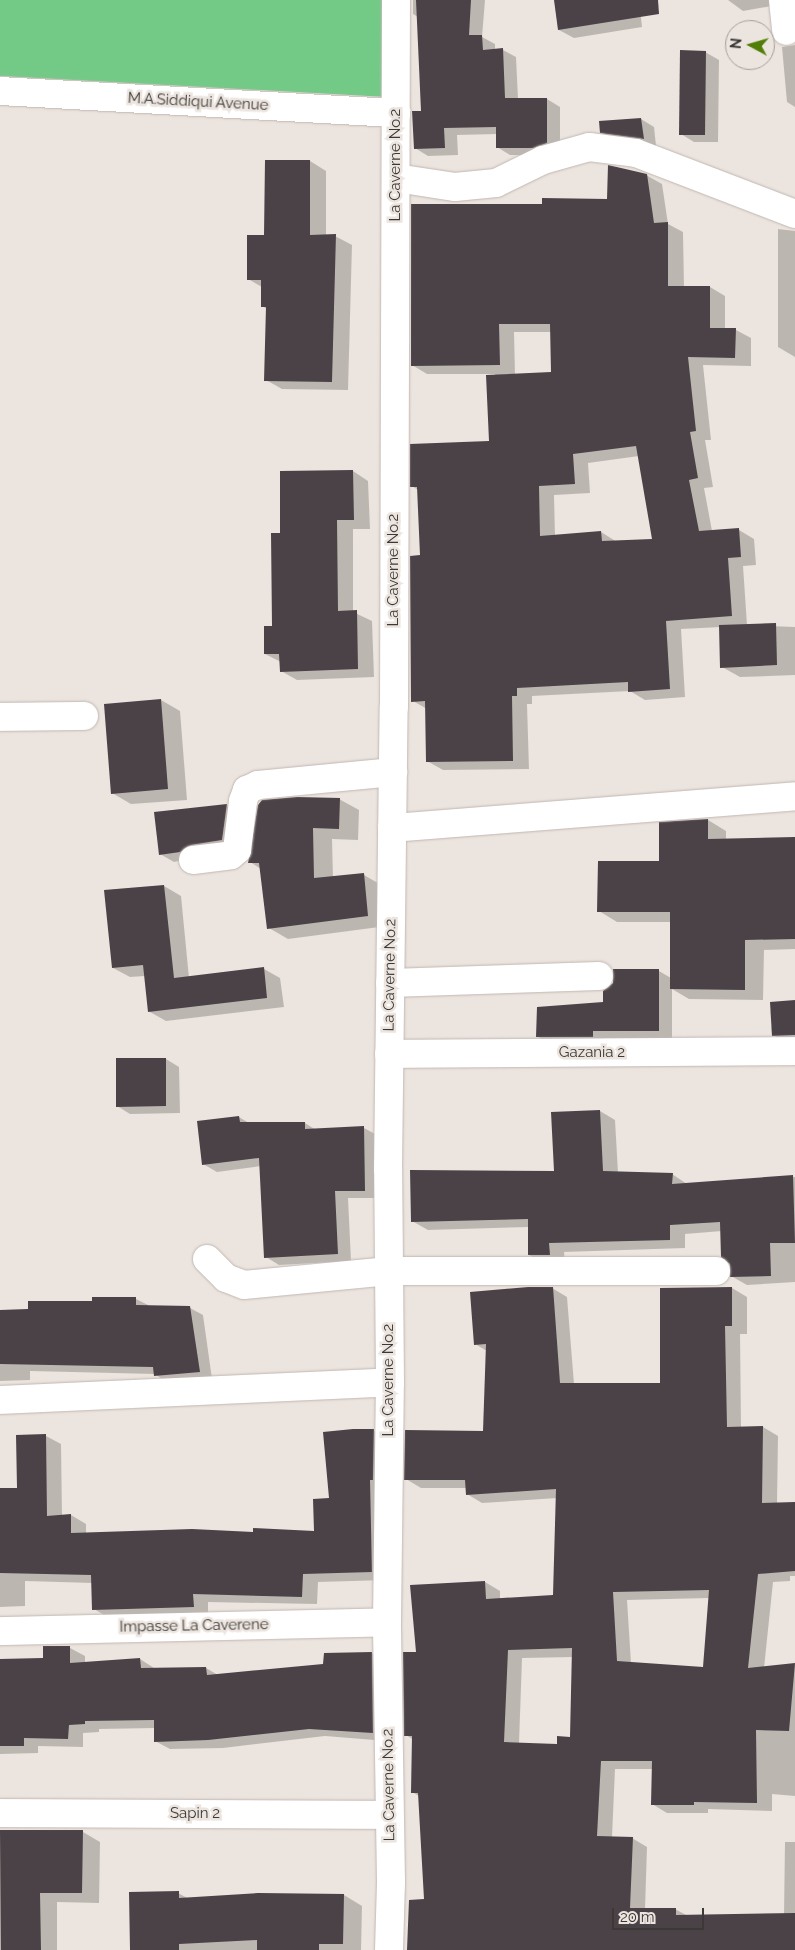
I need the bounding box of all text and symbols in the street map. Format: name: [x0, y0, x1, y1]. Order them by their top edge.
north arrow: [725, 20, 775, 70]
text: N: [728, 37, 745, 50]
street label: M.A.Siddiqui Avenue: [127, 89, 269, 115]
street label: La Caverne No.2: [387, 109, 405, 221]
street label: La Caverne No.2: [385, 514, 403, 626]
street label: La Caverne No.2: [380, 918, 400, 1032]
street label: Gazania 2: [559, 1044, 625, 1062]
street label: La Caverne No.2: [380, 1324, 398, 1436]
street label: Impasse La Caverene: [119, 1616, 269, 1636]
street label: La Caverne No.2: [379, 1728, 399, 1842]
street label: Sapin 2: [170, 1805, 220, 1823]
scale bar: [615, 1898, 708, 1930]
text: 20 m: [620, 1908, 655, 1926]

